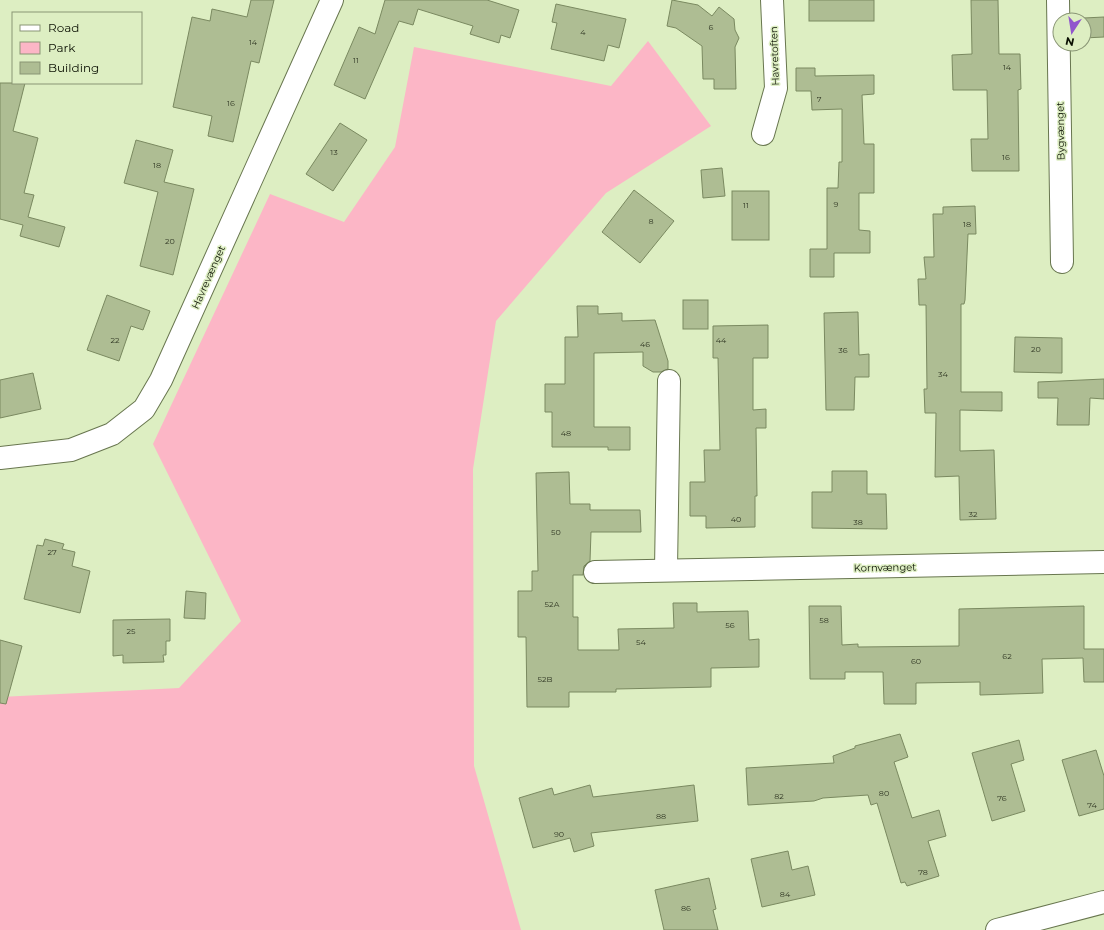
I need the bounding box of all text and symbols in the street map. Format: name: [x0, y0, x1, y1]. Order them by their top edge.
legend: [12, 12, 142, 84]
north arrow: [1052, 12, 1092, 52]
text: Road: [48, 20, 79, 35]
house number: 6: [709, 22, 714, 32]
street label: Havretoften: [767, 26, 782, 86]
house number: 4: [580, 27, 586, 37]
text: N: [1064, 34, 1076, 50]
house number: 14: [249, 37, 258, 47]
text: Park: [48, 40, 76, 55]
house number: 11: [353, 55, 359, 65]
text: Building: [48, 60, 99, 75]
house number: 14: [1003, 62, 1012, 72]
house number: 7: [817, 94, 822, 104]
house number: 16: [227, 98, 235, 108]
street label: Bygvænget: [1053, 102, 1068, 160]
house number: 13: [330, 147, 338, 157]
house number: 16: [1002, 152, 1010, 162]
house number: 18: [153, 160, 161, 170]
house number: 9: [834, 199, 839, 209]
house number: 11: [743, 200, 749, 210]
house number: 8: [648, 216, 654, 226]
house number: 18: [963, 219, 971, 229]
house number: 20: [165, 236, 175, 246]
street label: Havrevænget: [189, 244, 228, 311]
house number: 22: [110, 335, 120, 345]
house number: 44: [716, 335, 727, 345]
house number: 46: [640, 339, 650, 349]
house number: 20: [1031, 344, 1041, 354]
house number: 36: [838, 345, 848, 355]
house number: 34: [938, 369, 949, 379]
house number: 48: [561, 428, 571, 438]
house number: 32: [968, 509, 978, 519]
house number: 40: [731, 514, 741, 524]
house number: 38: [853, 517, 863, 527]
house number: 50: [551, 527, 561, 537]
house number: 27: [47, 547, 57, 557]
street label: Kornvænget: [854, 560, 916, 575]
house number: 52A: [545, 599, 560, 609]
house number: 58: [819, 615, 829, 625]
house number: 56: [725, 620, 735, 630]
house number: 25: [126, 626, 136, 636]
house number: 54: [636, 637, 647, 647]
house number: 62: [1002, 651, 1012, 661]
house number: 60: [911, 656, 921, 666]
house number: 52B: [537, 674, 553, 684]
house number: 80: [879, 788, 889, 798]
house number: 82: [774, 791, 784, 801]
house number: 76: [997, 793, 1007, 803]
house number: 74: [1087, 800, 1097, 810]
house number: 88: [656, 811, 666, 821]
house number: 90: [554, 829, 564, 839]
house number: 78: [918, 867, 928, 877]
house number: 84: [780, 889, 791, 899]
house number: 86: [681, 903, 691, 913]

